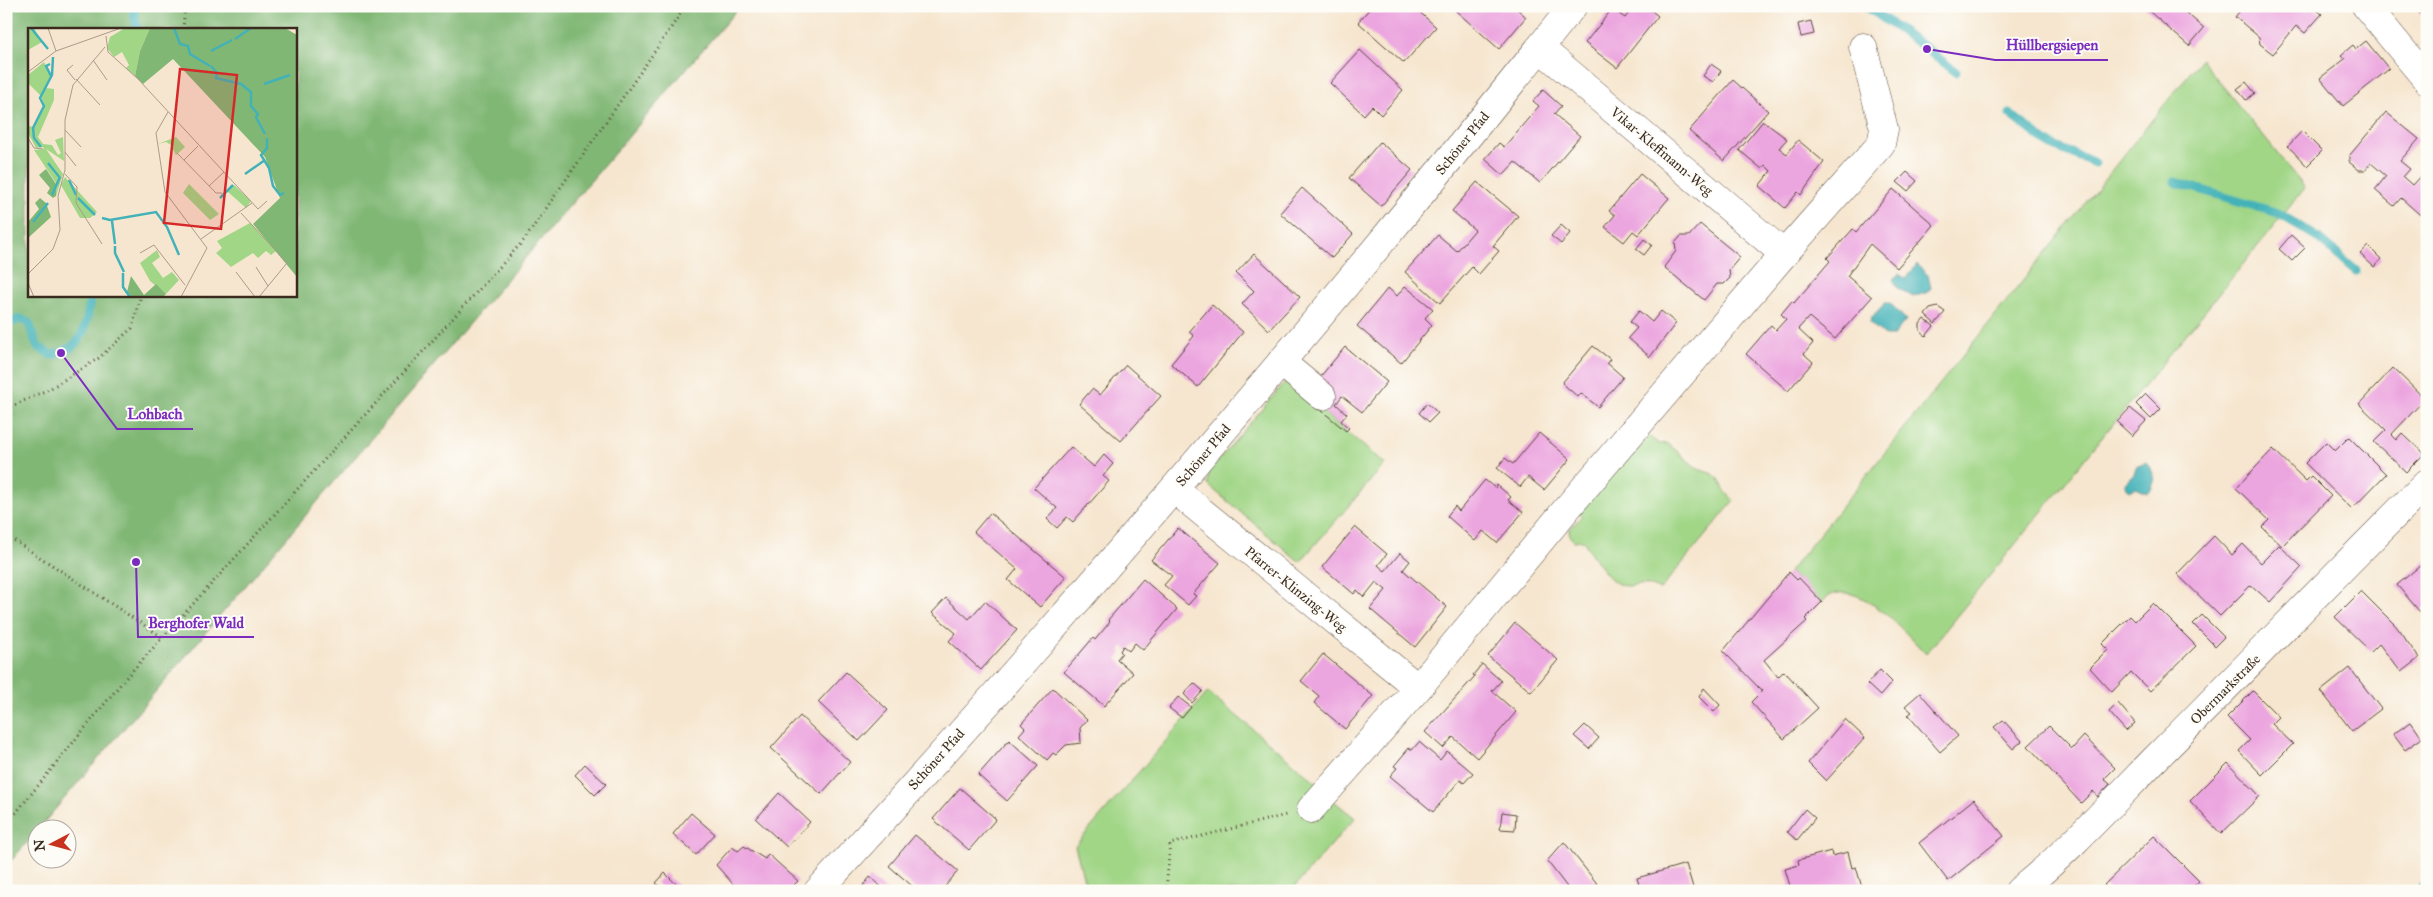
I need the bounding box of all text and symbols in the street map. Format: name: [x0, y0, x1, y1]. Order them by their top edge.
inset map: [28, 28, 296, 296]
callout: Hüllbergsiepen: [1995, 30, 2108, 60]
text: Hüllbergsiepen: [2006, 36, 2099, 55]
street label: Vikar-Kleffmann-Weg: [1606, 103, 1717, 200]
street label: Schöner Pfad: [1432, 108, 1493, 178]
callout: Lohbach: [117, 399, 193, 429]
text: Lohbach: [127, 405, 183, 423]
street label: Schöner Pfad: [1172, 421, 1234, 490]
street label: Pfarrer-Klinzing-Weg: [1241, 543, 1350, 636]
callout: Berghofer Wald: [138, 607, 254, 637]
text: Berghofer Wald: [148, 614, 245, 633]
street label: Obermarkstraße: [2187, 651, 2264, 728]
street label: Schöner Pfad: [905, 725, 968, 793]
north arrow: [28, 820, 78, 870]
text: N: [30, 838, 49, 852]

